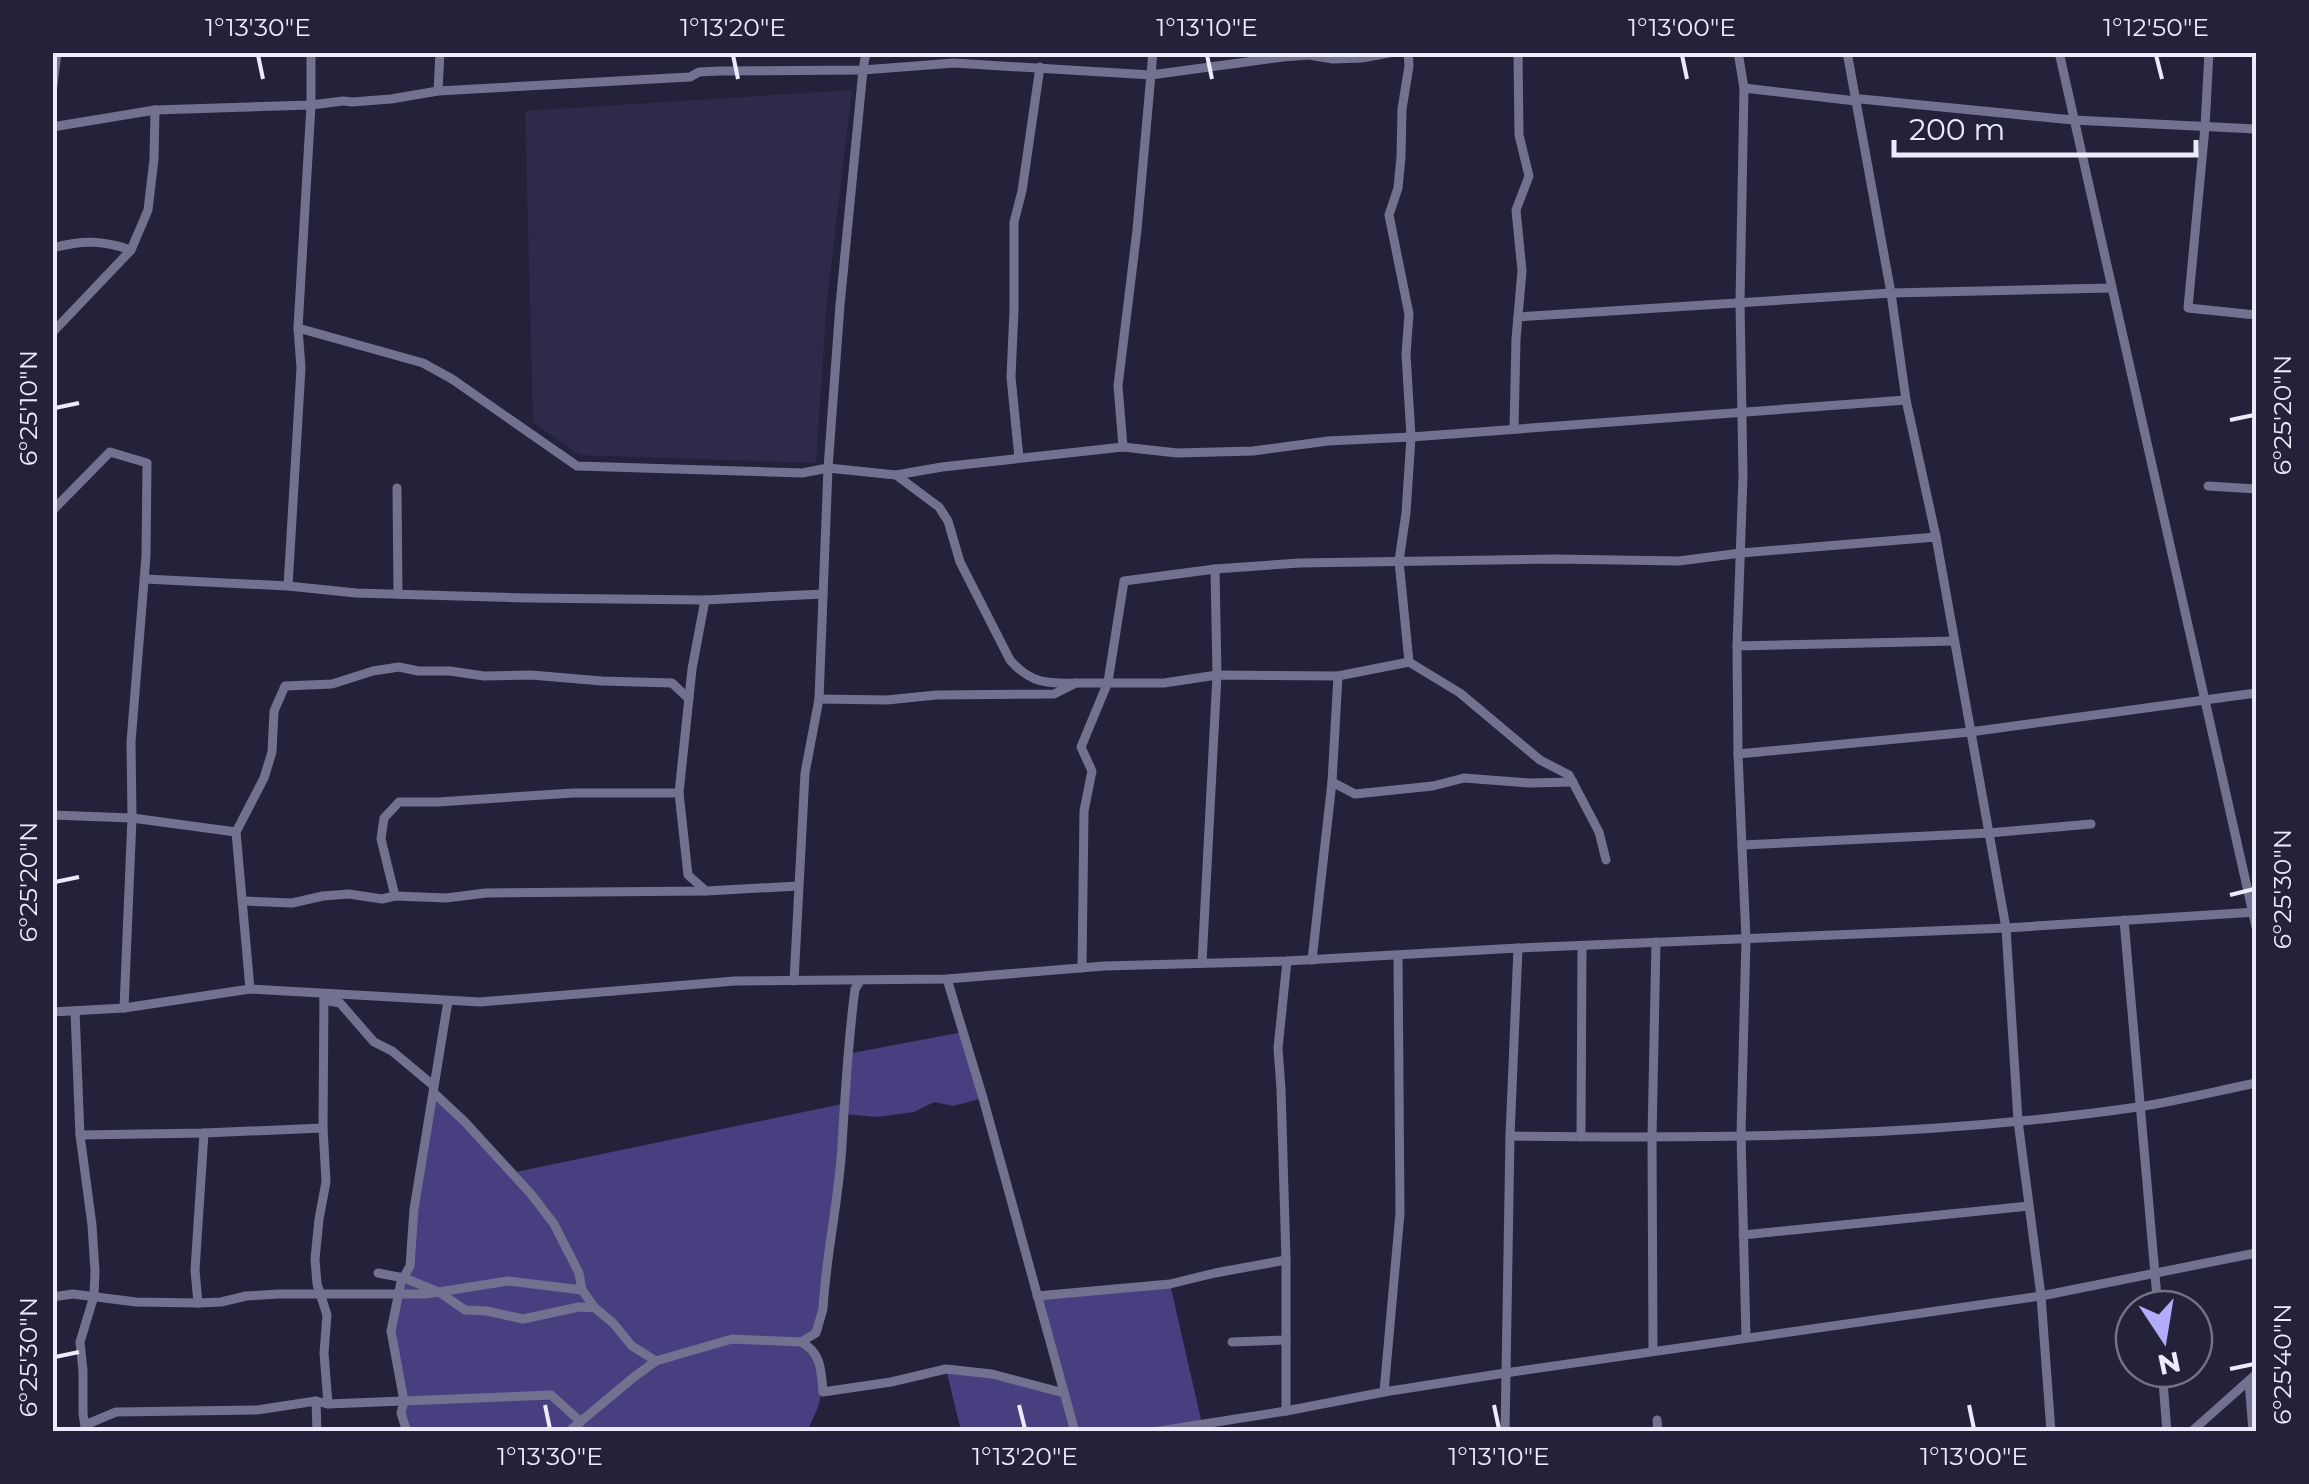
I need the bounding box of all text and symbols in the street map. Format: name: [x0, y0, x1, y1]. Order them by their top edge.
text: 1°13'30"E: [205, 12, 311, 42]
text: 1°13'20"E: [680, 12, 786, 42]
text: 1°13'10"E: [1156, 12, 1258, 42]
text: 1°13'00"E: [1628, 12, 1736, 42]
text: 1°12'50"E: [2103, 12, 2209, 42]
scale bar: [1894, 95, 2196, 157]
text: 200 m: [1909, 111, 2005, 148]
text: 6°25'10"N: [13, 350, 43, 466]
text: 6°25'20"N: [2267, 355, 2297, 475]
text: 6°25'20"N: [13, 822, 43, 942]
text: 6°25'30"N: [2267, 829, 2297, 949]
north arrow: [2114, 1289, 2214, 1389]
text: 6°25'30"N: [13, 1297, 43, 1417]
text: 6°25'40"N: [2267, 1303, 2297, 1425]
text: N: [2155, 1344, 2184, 1382]
text: 1°13'30"E: [497, 1441, 603, 1471]
text: 1°13'20"E: [972, 1441, 1078, 1471]
text: 1°13'10"E: [1448, 1441, 1550, 1471]
text: 1°13'00"E: [1920, 1441, 2028, 1471]

